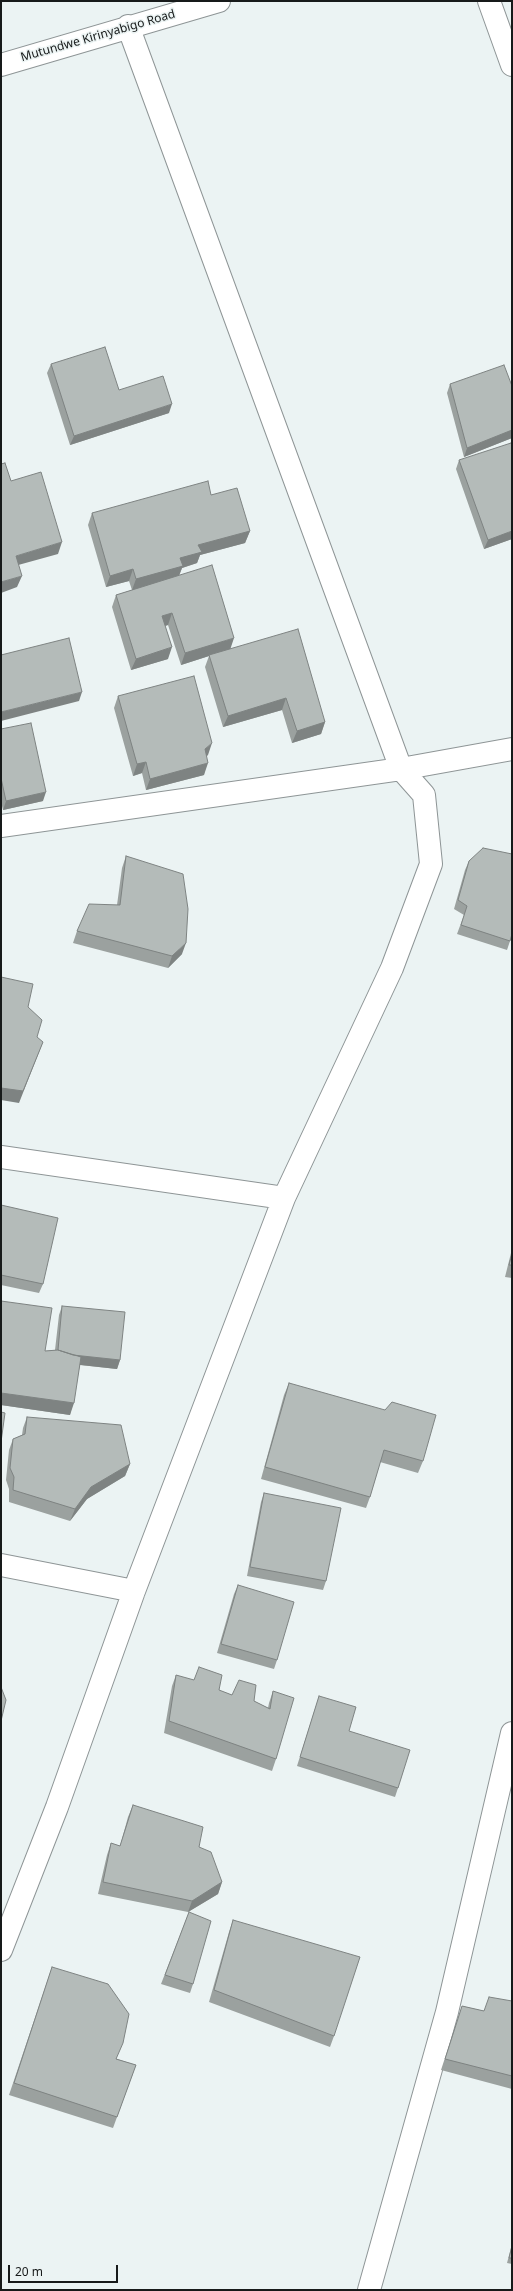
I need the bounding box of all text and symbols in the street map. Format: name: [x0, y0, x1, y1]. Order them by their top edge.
street label: Mutundwe Kirinyabigo Road: [19, 7, 177, 65]
scale bar: [10, 2257, 120, 2283]
text: 20 m: [15, 2263, 43, 2280]

